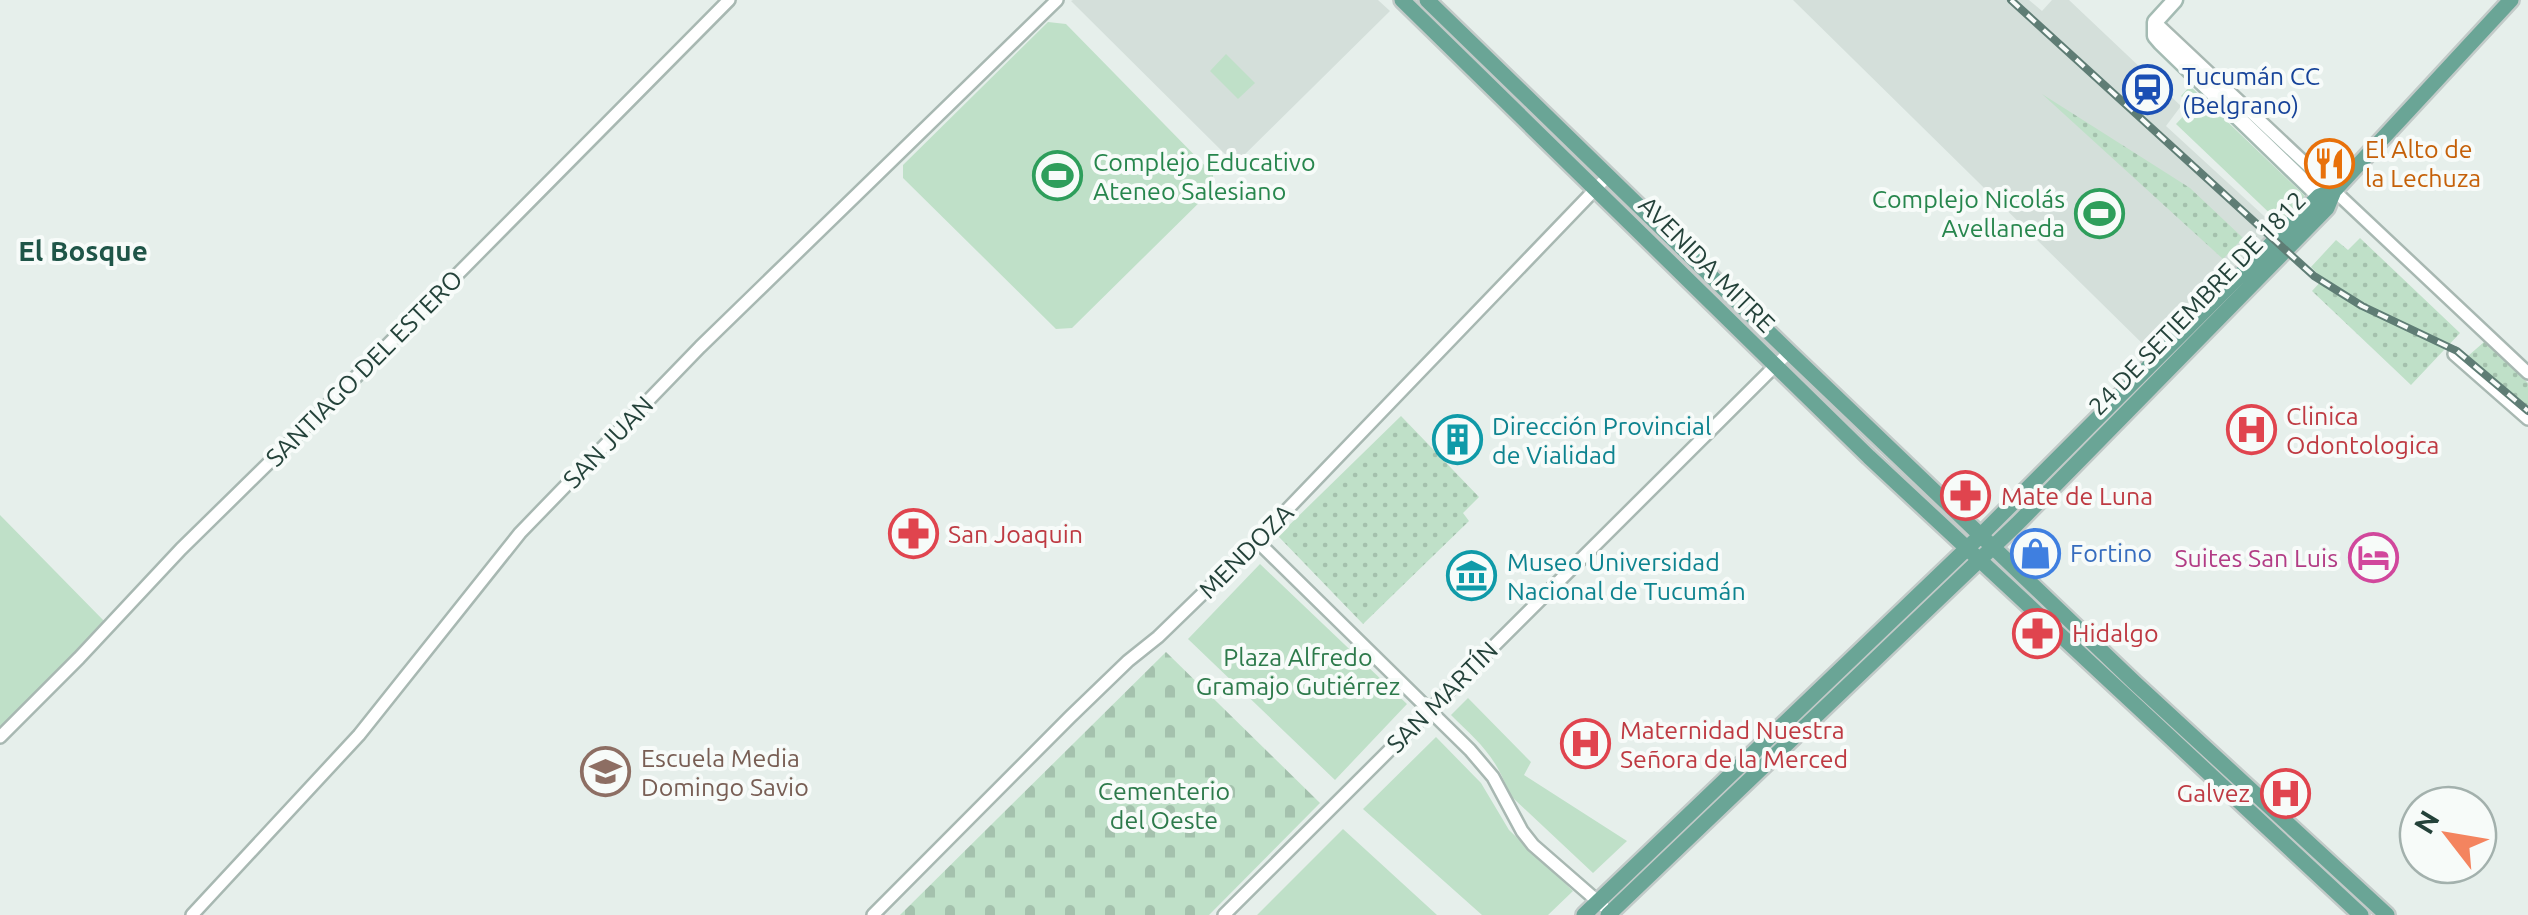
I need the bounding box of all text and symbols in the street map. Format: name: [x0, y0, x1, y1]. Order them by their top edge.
place label: Tucumán CC (Belgrano): [2182, 62, 2320, 119]
station icon: Tucumán CC (Belgrano): [2121, 64, 2173, 116]
place label: El Alto de la Lechuza: [2365, 135, 2481, 192]
restaurant icon: El Alto de la Lechuza: [2304, 137, 2356, 189]
place label: Complejo Educativo Ateneo Salesiano: [1093, 148, 1316, 205]
sports icon: Complejo Educativo Ateneo Salesiano: [1032, 150, 1084, 202]
place label: Complejo Nicolás Avellaneda: [1872, 185, 2065, 242]
street label: 24 DE SETIEMBRE DE 1812: [2083, 186, 2311, 420]
sports icon: Complejo Nicolás Avellaneda: [2074, 187, 2126, 239]
street label: AVENIDA MITRE: [1633, 190, 1781, 338]
district label: El Bosque: [18, 235, 148, 266]
street label: SANTIAGO DEL ESTERO: [260, 264, 468, 472]
street label: SAN JUAN: [558, 390, 658, 494]
place label: Clinica Odontologica: [2286, 402, 2439, 459]
hospital icon: Clinica Odontologica: [2225, 404, 2277, 456]
place label: Dirección Provincial de Vialidad: [1492, 412, 1711, 469]
building icon: Dirección Provincial de Vialidad: [1431, 414, 1483, 466]
pharmacy icon: Mate de Luna: [1940, 470, 1992, 522]
place label: Mate de Luna: [2001, 482, 2153, 510]
street label: MENDOZA: [1193, 498, 1299, 604]
pharmacy icon: San Joaquin: [887, 508, 939, 560]
place label: San Joaquin: [948, 520, 1083, 548]
shop icon: Fortino: [2009, 527, 2061, 579]
hotel icon: Suites San Luis: [2347, 532, 2399, 584]
place label: Fortino: [2070, 539, 2152, 567]
place label: Suites San Luis: [2174, 544, 2338, 572]
place label: Museo Universidad Nacional de Tucumán: [1507, 548, 1746, 605]
museum icon: Museo Universidad Nacional de Tucumán: [1446, 550, 1498, 602]
pharmacy icon: Hidalgo: [2011, 607, 2063, 659]
place label: Hidalgo: [2072, 619, 2159, 647]
street label: SAN MARTÍN: [1381, 636, 1503, 758]
park label: Plaza Alfredo Gramajo Gutiérrez: [1196, 643, 1400, 700]
place label: Maternidad Nuestra Señora de la Merced: [1620, 716, 1848, 773]
hospital icon: Maternidad Nuestra Señora de la Merced: [1559, 718, 1611, 770]
place label: Escuela Media Domingo Savio: [641, 744, 809, 801]
school or university icon: Escuela Media Domingo Savio: [580, 746, 632, 798]
hospital icon: Galvez: [2259, 767, 2311, 819]
park label: Cementerio del Oeste: [1098, 777, 1230, 834]
place label: Galvez: [2177, 779, 2250, 807]
north arrow: [2398, 785, 2498, 885]
text: N: [2407, 805, 2445, 839]

